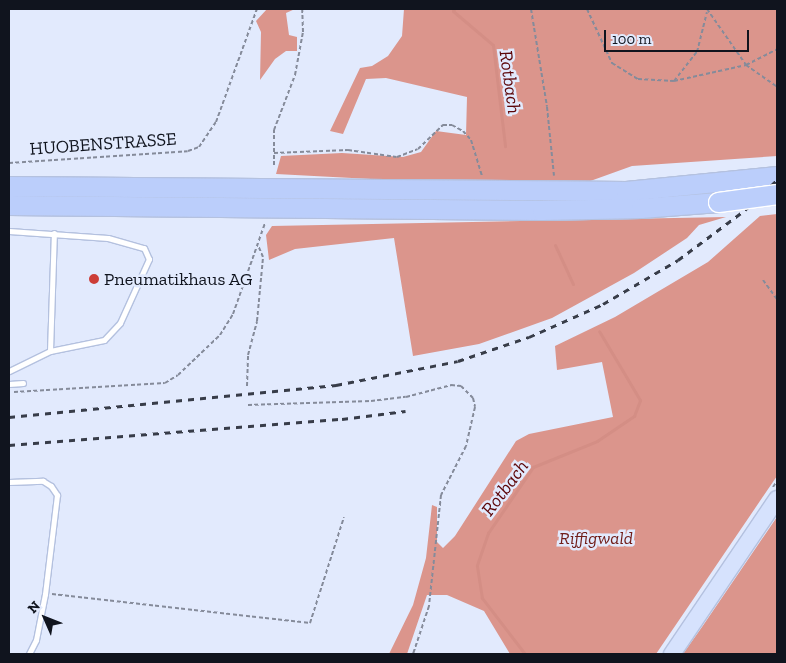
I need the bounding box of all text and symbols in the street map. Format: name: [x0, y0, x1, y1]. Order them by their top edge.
scale bar: [606, 20, 751, 52]
text: 100 m: [612, 30, 651, 48]
water label: Rotbach: [494, 49, 526, 115]
street label: HUOBENSTRASSE: [29, 128, 177, 160]
place label: Pneumatikhaus AG: [104, 268, 253, 290]
marker: Pneumatikhaus AG: [88, 273, 100, 285]
water label: Rotbach: [477, 456, 533, 520]
park label: Riffigwald: [559, 527, 633, 549]
north arrow: [20, 593, 70, 643]
text: N: [24, 598, 44, 617]

